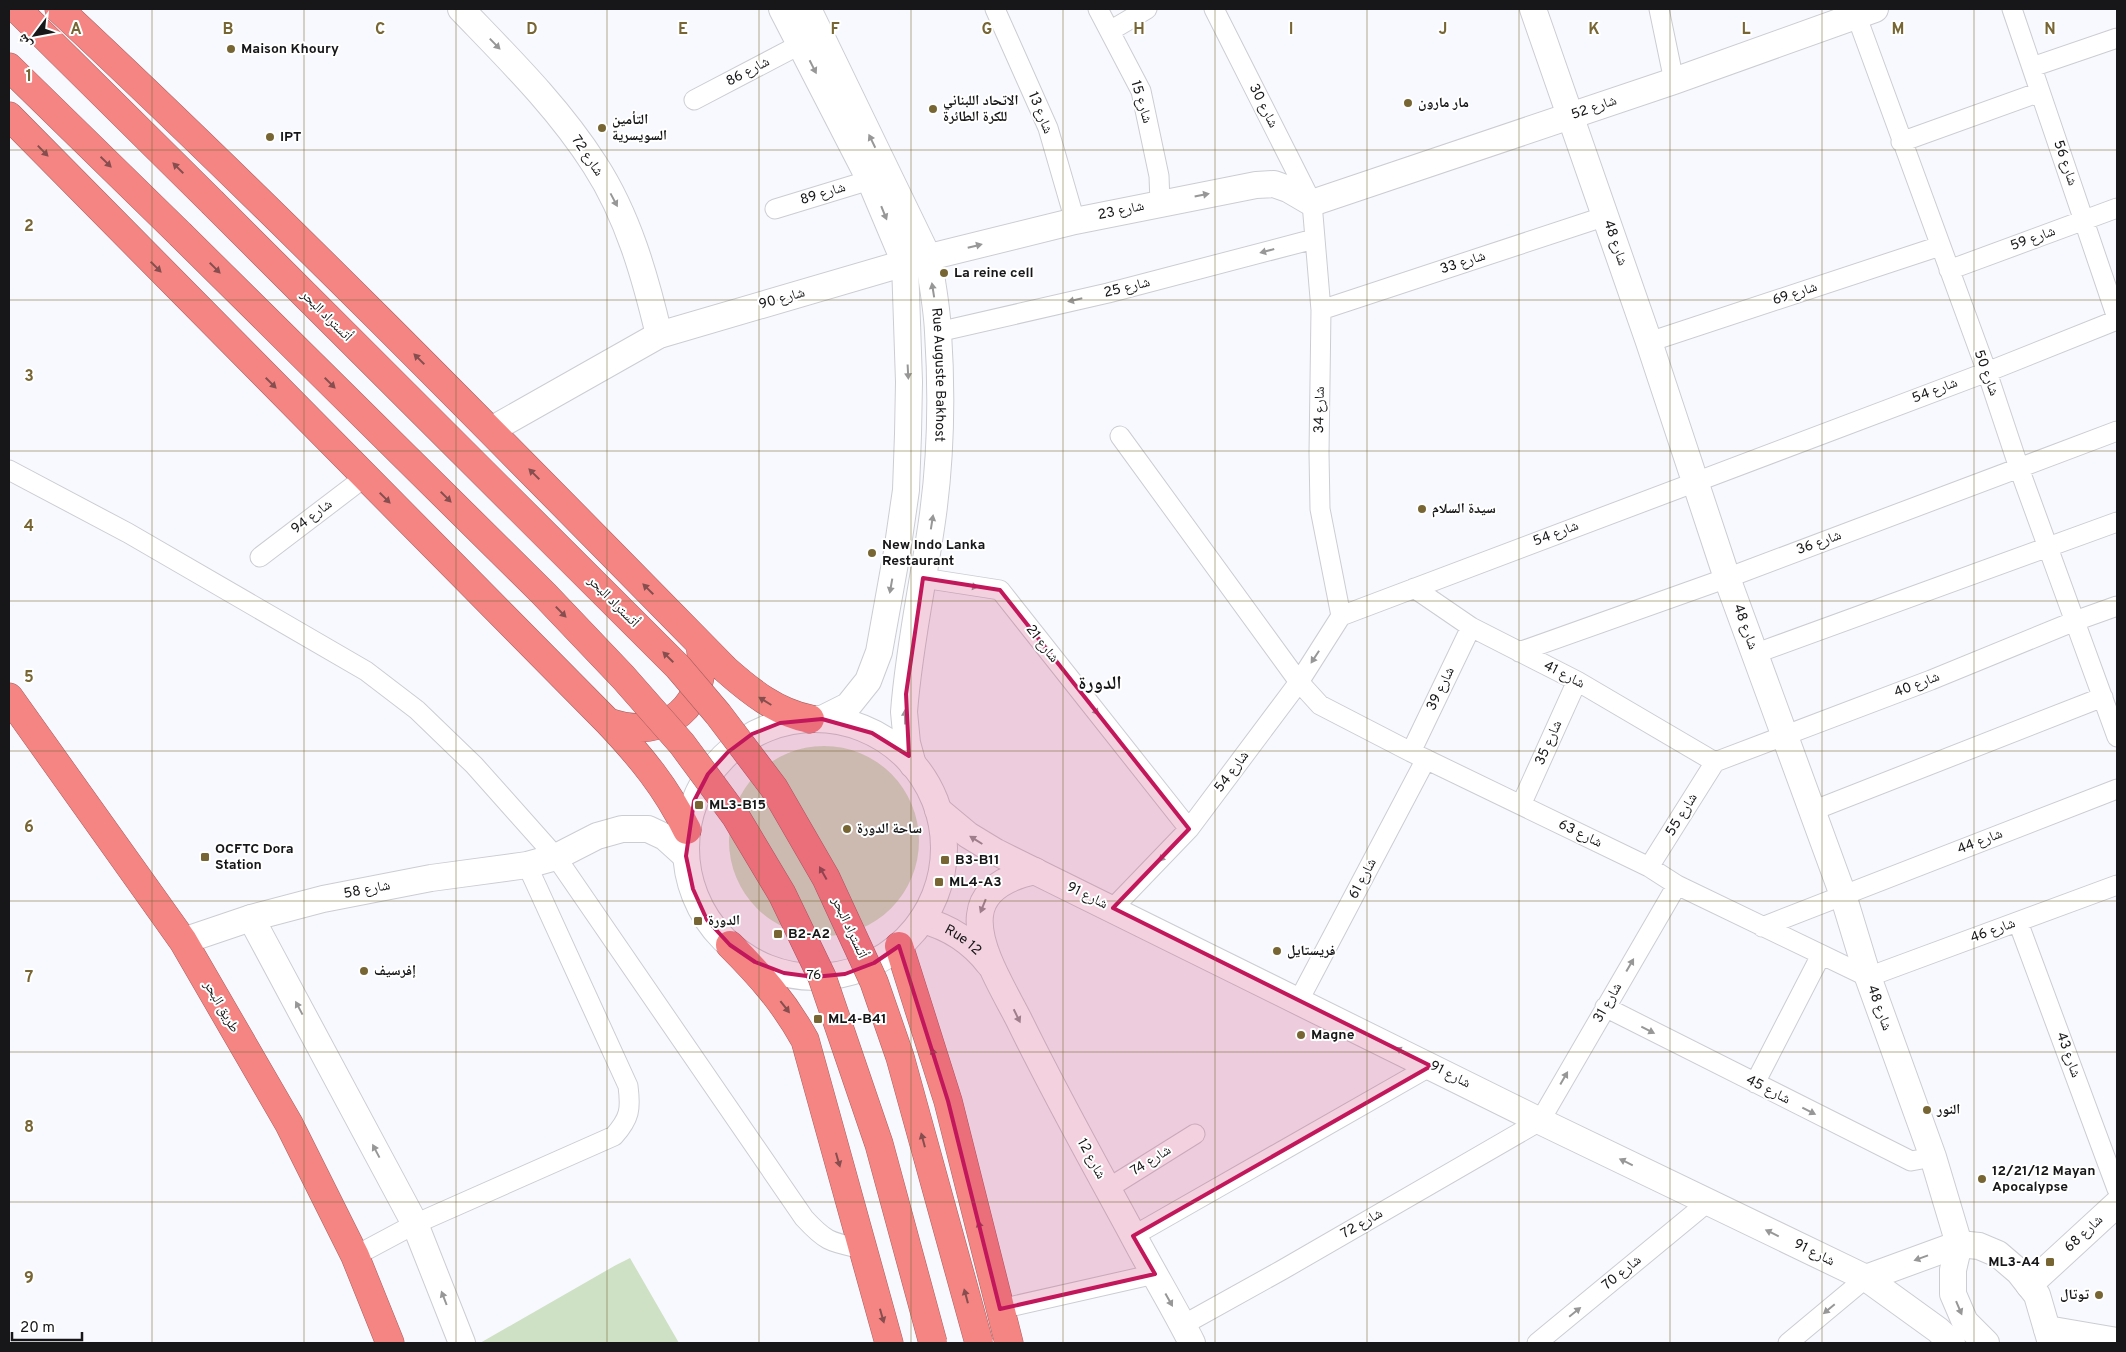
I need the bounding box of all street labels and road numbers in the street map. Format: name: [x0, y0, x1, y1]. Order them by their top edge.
street label: شارع 86: [723, 54, 773, 90]
street label: شارع 15: [1126, 79, 1156, 125]
street label: شارع 30: [1245, 81, 1281, 131]
street label: شارع 13: [1024, 90, 1056, 136]
street label: شارع 52: [1569, 92, 1619, 124]
street label: شارع 72: [567, 132, 607, 180]
street label: شارع 56: [2049, 138, 2081, 188]
street label: شارع 89: [798, 179, 848, 209]
street label: شارع 23: [1096, 198, 1146, 224]
street label: شارع 48: [1599, 218, 1631, 268]
street label: شارع 59: [2008, 223, 2058, 255]
street label: شارع 33: [1438, 248, 1488, 278]
street label: شارع 25: [1102, 274, 1152, 302]
street label: شارع 69: [1770, 279, 1820, 309]
street label: شارع 90: [757, 284, 807, 314]
street label: أتستراد البحر: [296, 285, 356, 345]
street label: Rue Auguste Bakhost: [928, 307, 949, 442]
street label: شارع 50: [1970, 348, 2002, 398]
street label: شارع 54: [1910, 375, 1960, 407]
street label: شارع 34: [1311, 386, 1329, 434]
street label: شارع 94: [288, 496, 336, 538]
street label: شارع 54: [1531, 518, 1581, 550]
street label: شارع 36: [1794, 527, 1844, 559]
street label: أتستراد البحر: [583, 571, 643, 631]
street label: شارع 48: [1729, 602, 1761, 652]
street label: شارع 21: [1022, 622, 1062, 666]
street label: شارع 41: [1541, 657, 1587, 693]
street label: شارع 39: [1423, 664, 1459, 714]
street label: شارع 40: [1892, 669, 1942, 701]
street label: شارع 35: [1532, 718, 1566, 768]
street label: شارع 54: [1211, 748, 1253, 796]
street label: شارع 55: [1662, 790, 1702, 840]
street label: شارع 63: [1555, 816, 1605, 852]
street label: شارع 44: [1955, 826, 2005, 858]
street label: شارع 61: [1345, 856, 1381, 902]
street label: شارع 58: [342, 877, 392, 903]
street label: شارع 91: [1064, 879, 1110, 913]
street label: أتستراد البحر: [827, 893, 871, 961]
street label: شارع 46: [1968, 915, 2018, 947]
street label: Rue 12: [942, 921, 985, 959]
street label: 76: [807, 967, 821, 984]
street label: طريق البحر: [199, 977, 243, 1036]
street label: شارع 31: [1590, 980, 1626, 1026]
street label: شارع 48: [1863, 983, 1895, 1033]
street label: شارع 43: [2052, 1030, 2084, 1080]
street label: شارع 91: [1427, 1058, 1473, 1092]
street label: شارع 45: [1743, 1072, 1793, 1108]
street label: شارع 12: [1073, 1136, 1109, 1182]
street label: شارع 74: [1128, 1142, 1174, 1180]
street label: شارع 72: [1338, 1205, 1386, 1243]
street label: شارع 68: [2061, 1212, 2107, 1256]
street label: شارع 91: [1791, 1236, 1837, 1270]
street label: شارع 70: [1599, 1252, 1645, 1294]

